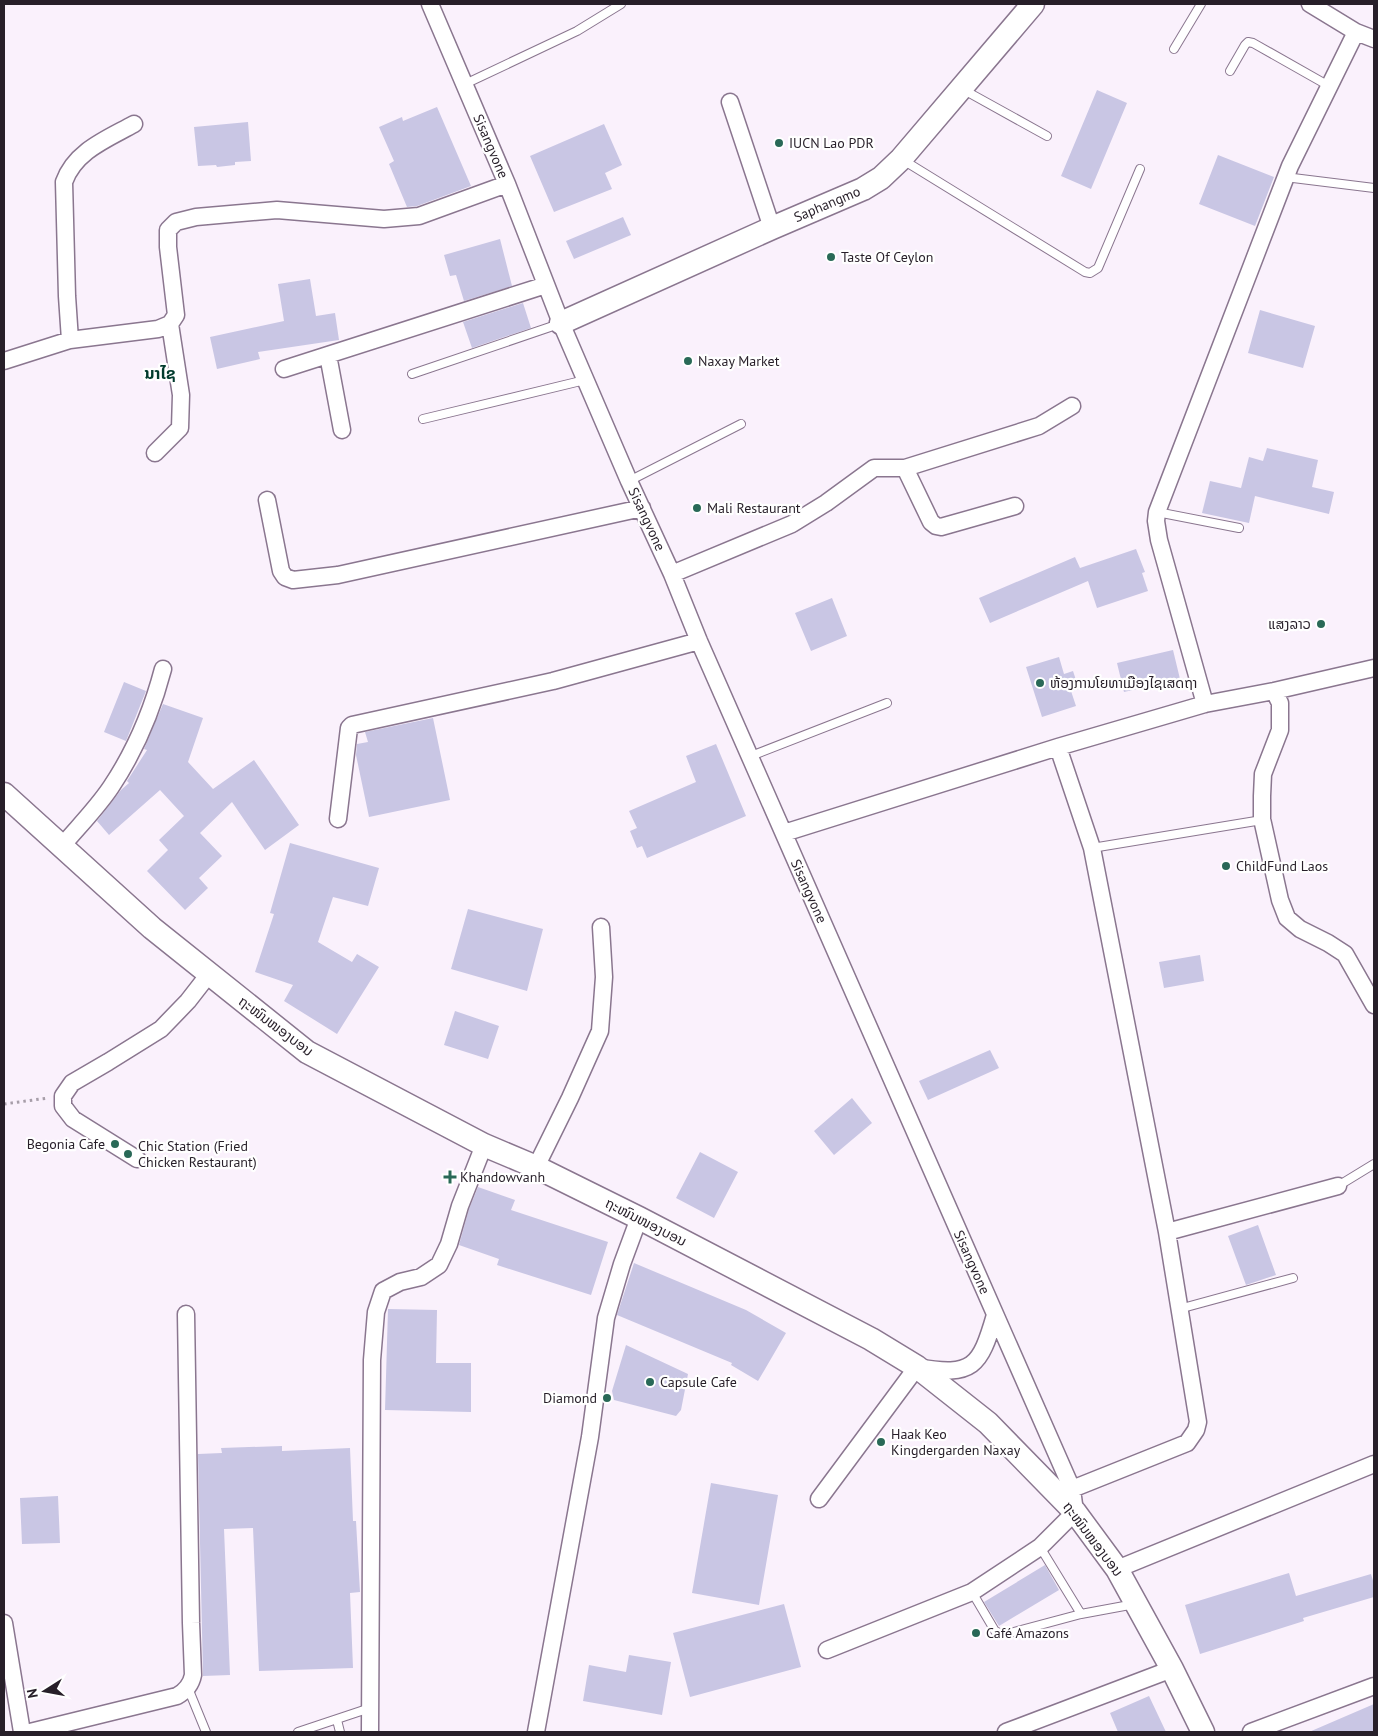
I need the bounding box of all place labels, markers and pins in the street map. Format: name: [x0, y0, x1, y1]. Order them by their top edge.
place label: IUCN Lao PDR: [789, 134, 874, 152]
marker: IUCN Lao PDR: [773, 137, 785, 149]
place label: Taste Of Ceylon: [841, 248, 933, 266]
marker: Taste Of Ceylon: [825, 251, 837, 263]
place label: Naxay Market: [698, 352, 780, 370]
marker: Naxay Market: [682, 355, 694, 367]
place label: Mali Restaurant: [707, 499, 801, 517]
marker: Mali Restaurant: [691, 502, 703, 514]
place label: ແສງລາວ: [1268, 615, 1311, 633]
marker: ແສງລາວ: [1315, 618, 1327, 630]
place label: ຫ້ອງການໂຍທາເມືອງໄຊເສດຖາ: [1050, 674, 1197, 692]
marker: ຫ້ອງການໂຍທາເມືອງໄຊເສດຖາ: [1034, 677, 1046, 689]
place label: ChildFund Laos: [1236, 857, 1328, 875]
marker: ChildFund Laos: [1220, 860, 1232, 872]
place label: Begonia Cafe: [27, 1135, 105, 1153]
place label: Chic Station (Fried Chicken Restaurant): [138, 1137, 257, 1171]
marker: Begonia Cafe: [109, 1138, 121, 1150]
marker: Chic Station (Fried Chicken Restaurant): [122, 1148, 134, 1160]
place label: Khandowvanh: [460, 1168, 545, 1186]
marker: Khandowvanh: [444, 1171, 456, 1183]
place label: Capsule Cafe: [660, 1373, 737, 1391]
marker: Capsule Cafe: [644, 1376, 656, 1388]
place label: Diamond: [543, 1389, 597, 1407]
marker: Diamond: [601, 1392, 613, 1404]
place label: Haak Keo Kingdergarden Naxay: [891, 1425, 1021, 1459]
marker: Haak Keo Kingdergarden Naxay: [875, 1436, 887, 1448]
place label: Café Amazons: [986, 1624, 1069, 1642]
marker: Café Amazons: [970, 1627, 982, 1639]

